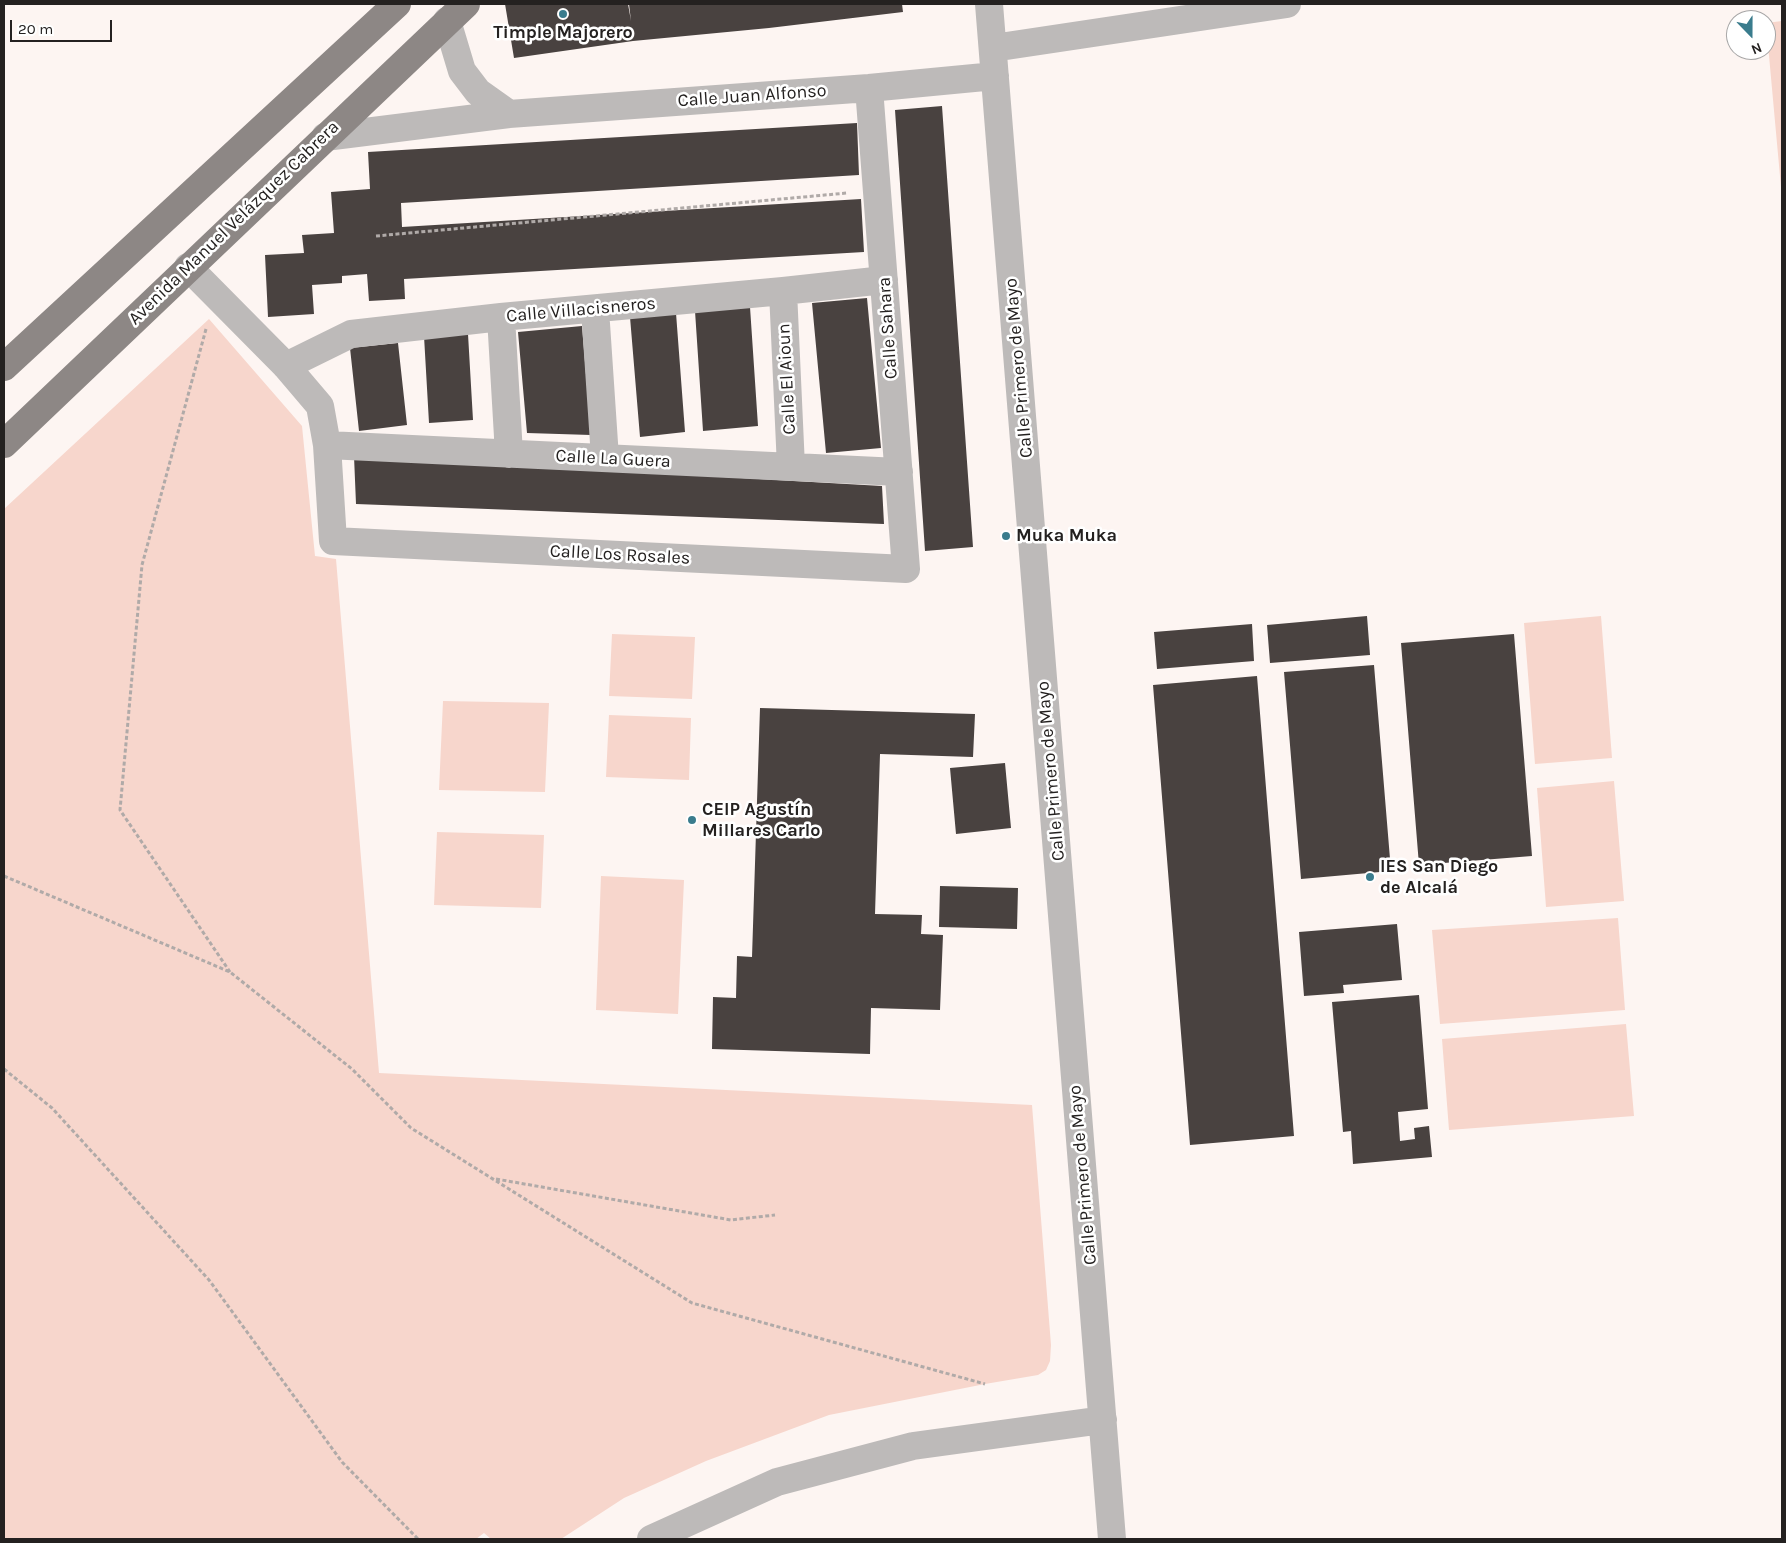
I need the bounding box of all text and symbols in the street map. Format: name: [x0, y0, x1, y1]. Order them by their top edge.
marker: Timple Majorero: [557, 8, 569, 20]
scale bar: [12, 10, 115, 42]
north arrow: [1726, 10, 1776, 60]
text: 20 m: [18, 20, 53, 38]
place label: Timple Majorero: [493, 22, 633, 44]
text: N: [1749, 39, 1764, 58]
street label: Calle Juan Alfonso: [677, 80, 827, 112]
street label: Avenida Manuel Velázquez Cabrera: [124, 116, 344, 330]
street label: Calle Sahara: [874, 276, 902, 380]
street label: Calle Primero de Mayo: [1000, 277, 1038, 459]
street label: Calle Villacisneros: [505, 293, 657, 327]
street label: Calle El Aioun: [773, 323, 801, 435]
street label: Calle La Guera: [555, 445, 671, 473]
place label: Muka Muka: [1016, 525, 1117, 547]
marker: Muka Muka: [1000, 530, 1012, 542]
street label: Calle Los Rosales: [549, 541, 691, 569]
street label: Calle Primero de Mayo: [1032, 680, 1070, 862]
place label: CEIP Agustín Millares Carlo: [702, 799, 820, 842]
marker: CEIP Agustín Millares Carlo: [686, 814, 698, 826]
place label: IES San Diego de Alcalá: [1380, 856, 1498, 899]
marker: IES San Diego de Alcalá: [1364, 871, 1376, 883]
street label: Calle Primero de Mayo: [1064, 1084, 1102, 1266]

